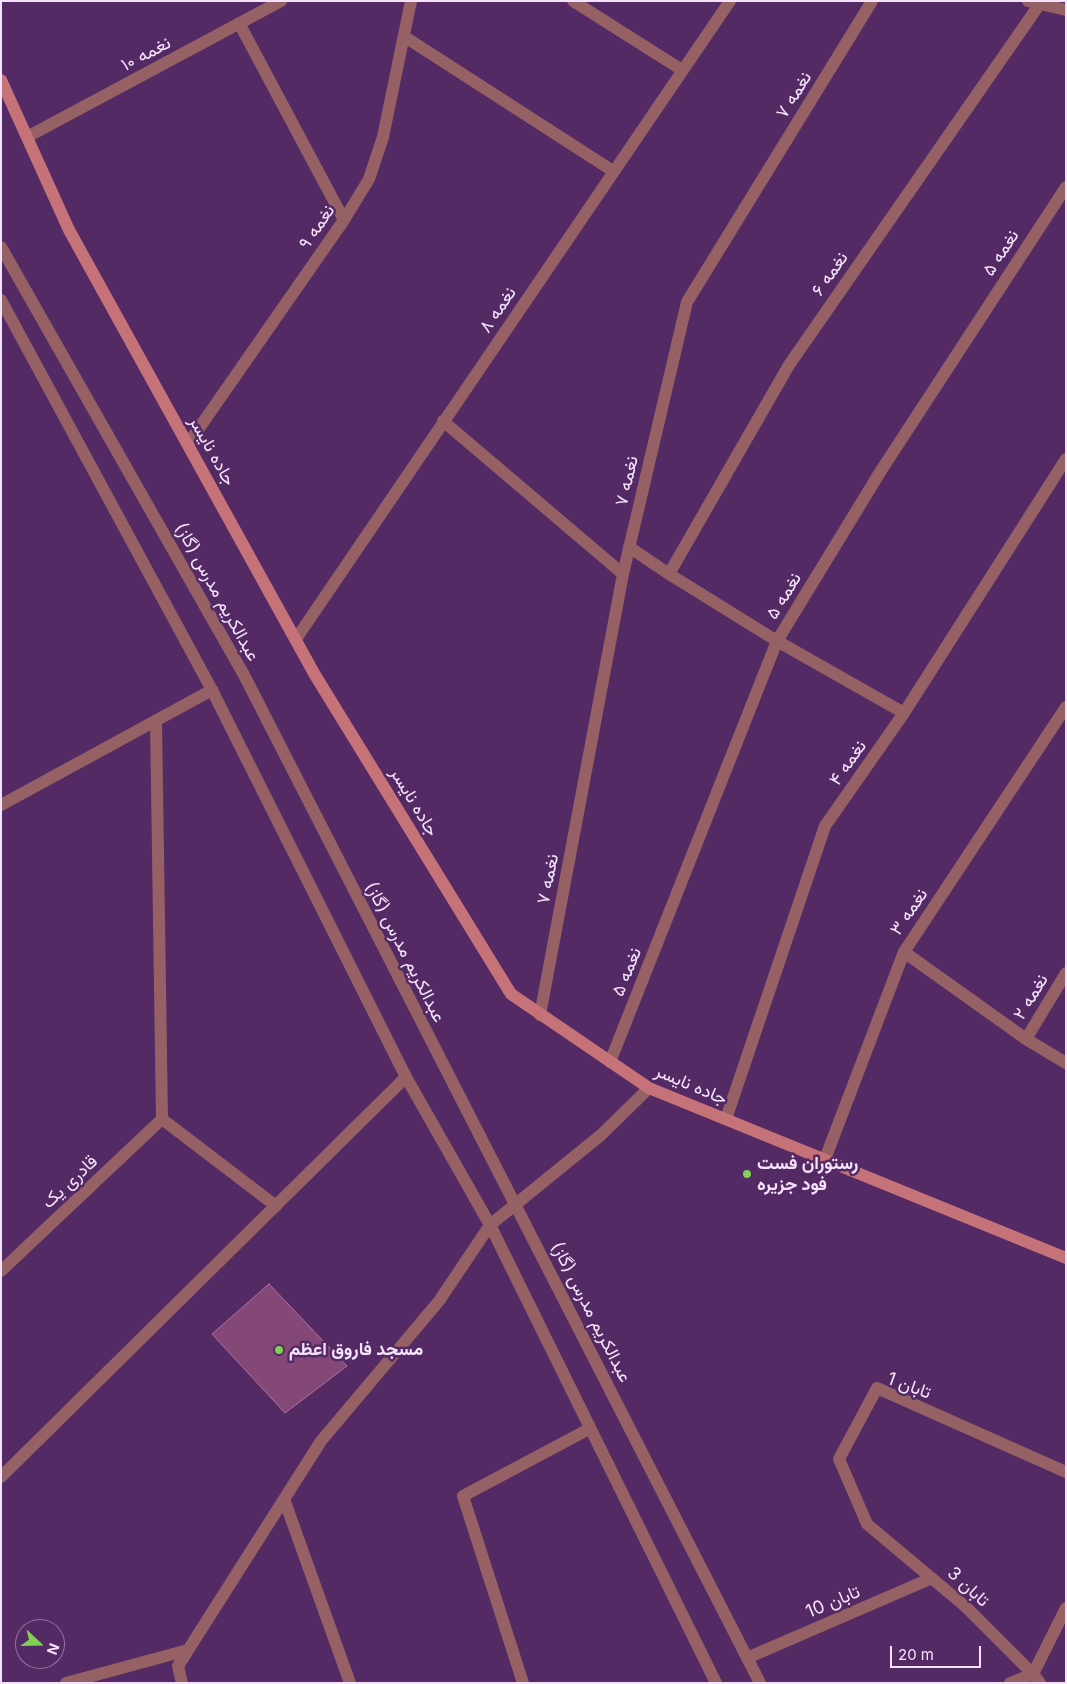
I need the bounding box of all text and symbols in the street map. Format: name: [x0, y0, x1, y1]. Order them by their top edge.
street label: نغمه ۱۰: [118, 32, 174, 76]
street label: نغمه ۷: [771, 68, 817, 122]
street label: نغمه ۹: [294, 201, 340, 253]
street label: نغمه ۵: [978, 226, 1024, 280]
street label: نغمه ۶: [807, 248, 853, 300]
street label: نغمه ۸: [475, 283, 521, 337]
street label: جاده نایسر: [184, 412, 240, 490]
street label: نغمه ۷: [611, 454, 643, 508]
street label: عبدالکریم مدرس (گاز): [170, 519, 264, 665]
street label: نغمه ۵: [762, 569, 806, 623]
street label: نغمه ۴: [825, 736, 871, 790]
street label: جاده نایسر: [385, 764, 443, 840]
street label: نغمه ۷: [533, 852, 563, 906]
street label: عبدالکریم مدرس (گاز): [360, 878, 450, 1026]
street label: نغمه ۳: [886, 884, 932, 940]
street label: نغمه ۵: [607, 944, 647, 1000]
street label: نغمه ۲: [1009, 970, 1053, 1024]
street label: جاده نایسر: [652, 1060, 730, 1110]
street label: قادری یک: [38, 1151, 102, 1213]
place label: رستوران فست فود جزیره: [757, 1153, 858, 1196]
marker: رستوران فست فود جزیره: [741, 1168, 753, 1180]
street label: عبدالکریم مدرس (گاز): [546, 1238, 636, 1386]
place label: مسجد فاروق اعظم: [289, 1339, 423, 1361]
marker: مسجد فاروق اعظم: [273, 1344, 285, 1356]
street label: تابان 1: [884, 1368, 934, 1404]
street label: تابان 3: [943, 1563, 993, 1611]
street label: تابان 10: [803, 1581, 863, 1623]
north arrow: [15, 1619, 65, 1669]
scale bar: [892, 1636, 983, 1668]
text: N: [44, 1641, 63, 1657]
text: 20 m: [898, 1645, 934, 1664]

